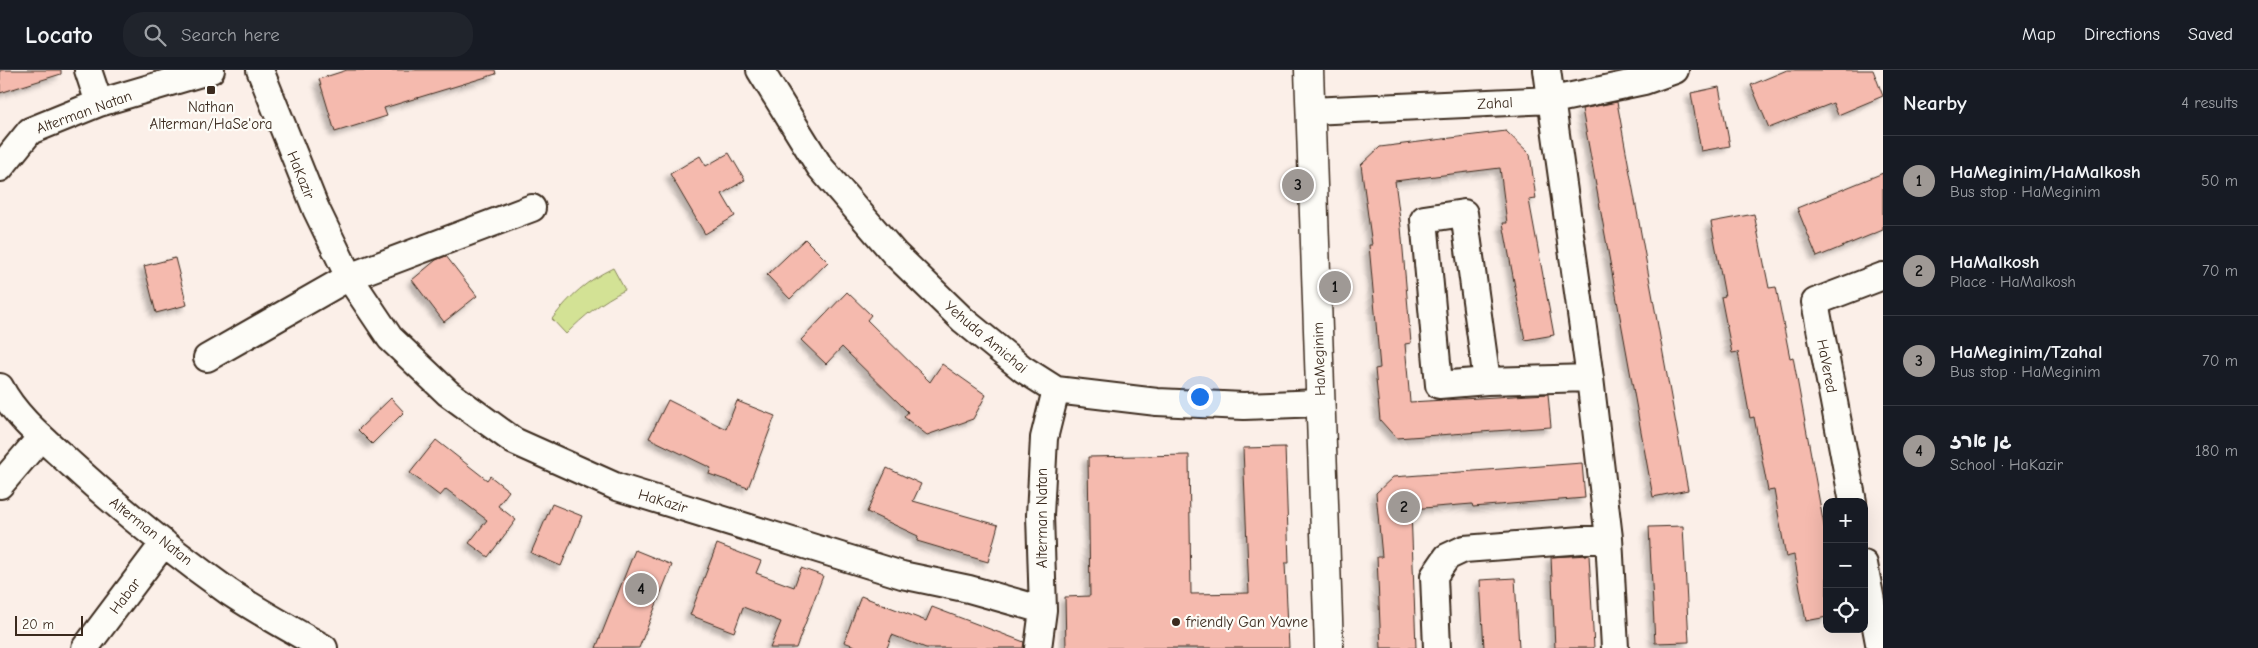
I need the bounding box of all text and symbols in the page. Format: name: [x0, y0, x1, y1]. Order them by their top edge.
search box: [123, 12, 473, 57]
text: Locato: [25, 21, 93, 49]
icon: search: [141, 21, 169, 49]
text: Search here: [181, 24, 280, 46]
text: Map: [2022, 24, 2056, 45]
text: Directions: [2084, 24, 2160, 45]
text: Saved: [2188, 24, 2233, 45]
marker: Nathan Alterman/HaSe'ora: [205, 84, 217, 96]
street label: Alterman Natan: [34, 86, 134, 138]
text: Nearby: [1903, 91, 1967, 115]
street label: Zahal: [1477, 93, 1513, 113]
text: 4 results: [2181, 94, 2238, 112]
place label: Nathan Alterman/HaSe'ora: [150, 98, 272, 133]
street label: HaKazir: [283, 148, 319, 202]
text: HaMeginim/HaMalkosh: [1950, 161, 2141, 183]
pin: 3: [1282, 166, 1314, 204]
text: 1: [1916, 172, 1922, 190]
text: 50 m: [2201, 172, 2238, 190]
text: Bus stop · HaMeginim: [1950, 183, 2100, 201]
text: HaMalkosh: [1950, 251, 2040, 273]
text: 2: [1915, 262, 1923, 280]
text: 70 m: [2202, 262, 2238, 280]
pin: 1: [1319, 268, 1351, 306]
text: Place · HaMalkosh: [1950, 273, 2076, 291]
street label: Yehuda Amichai: [941, 297, 1031, 377]
street label: HaMeginim: [1309, 322, 1329, 396]
street label: HaVered: [1813, 338, 1841, 394]
text: HaMeginim/Tzahal: [1950, 341, 2102, 363]
text: 3: [1915, 352, 1923, 370]
text: 70 m: [2202, 352, 2238, 370]
text: Bus stop · HaMeginim: [1950, 363, 2100, 381]
your location: [1187, 384, 1213, 410]
text: גן ארז: [1950, 430, 2012, 452]
text: 4: [1915, 442, 1923, 460]
text: 180 m: [2195, 442, 2238, 460]
text: School · HaKazir: [1950, 456, 2063, 474]
street label: Alterman Natan: [1033, 468, 1051, 568]
street label: HaKazir: [636, 485, 690, 517]
pin: 2: [1388, 488, 1420, 526]
street label: Alterman Natan: [106, 493, 196, 569]
map controls: [1823, 498, 1868, 633]
button: +: [1823, 498, 1868, 543]
button: −: [1823, 543, 1868, 588]
pin: 4: [625, 570, 657, 608]
street label: Habar: [106, 574, 144, 618]
button: locate: [1823, 588, 1868, 633]
scale bar: [15, 613, 82, 636]
place label: friendly Gan Yavne: [1185, 613, 1308, 631]
text: 20 m: [22, 616, 54, 633]
marker: friendly Gan Yavne: [1170, 616, 1182, 628]

